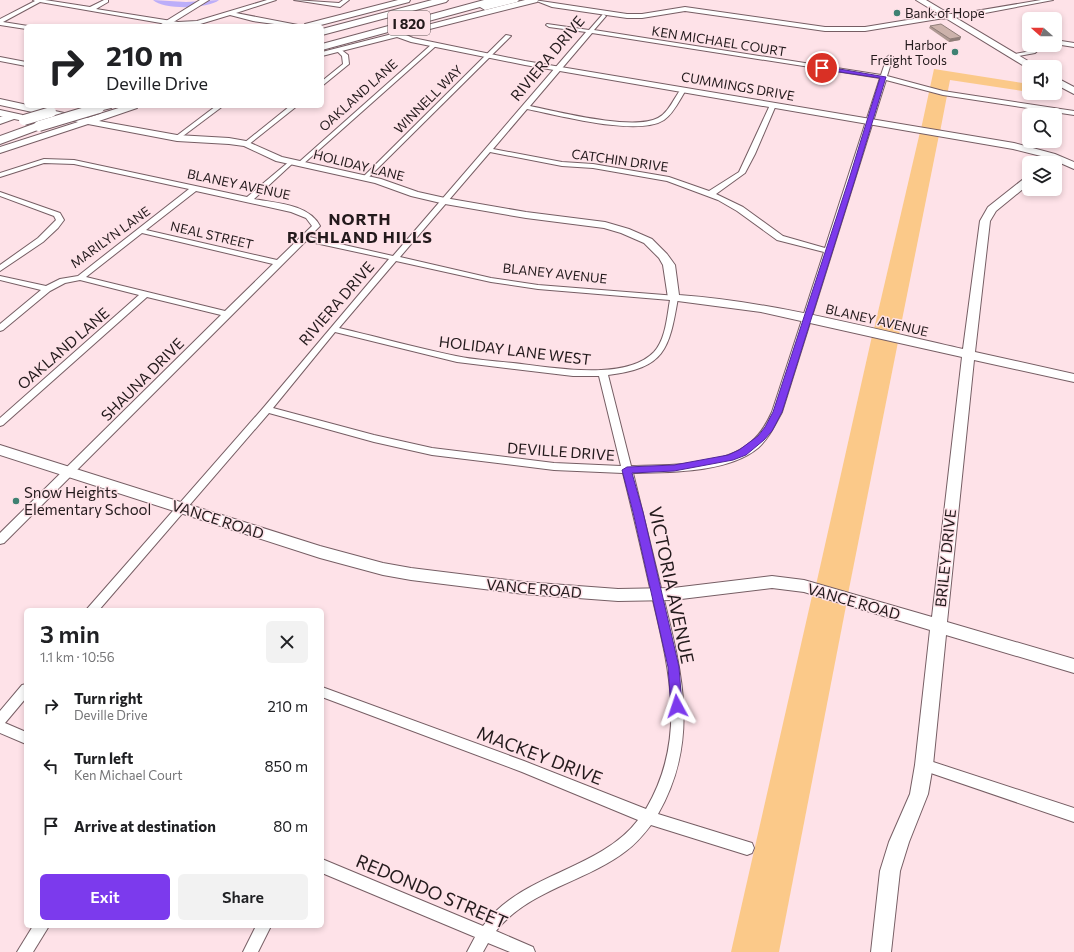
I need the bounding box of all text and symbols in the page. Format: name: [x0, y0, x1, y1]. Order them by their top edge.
place label: Bank of Hope: [905, 5, 985, 21]
marker: Bank of Hope: [892, 8, 902, 18]
road number: I 820: [388, 11, 430, 35]
street label: RIVIERA DRIVE: [506, 12, 588, 104]
north arrow: [1022, 12, 1062, 52]
map controls: [1022, 12, 1062, 196]
street label: KEN MICHAEL COURT: [651, 22, 787, 60]
place label: Harbor Freight Tools: [870, 37, 947, 68]
text: 210 m: [106, 38, 183, 72]
icon: right: [40, 40, 92, 92]
marker: Harbor Freight Tools: [950, 47, 960, 57]
pin: [805, 51, 839, 85]
street label: OAKLAND LANE: [315, 56, 401, 134]
icon: arrive: [811, 57, 833, 79]
button: sound: [1022, 60, 1062, 100]
street label: WINNELL WAY: [390, 61, 466, 137]
street label: CUMMINGS DRIVE: [680, 68, 796, 104]
text: Deville Drive: [106, 72, 208, 94]
button: search: [1022, 108, 1062, 148]
street label: CATCHIN DRIVE: [570, 145, 670, 175]
street label: HOLIDAY LANE: [312, 146, 406, 184]
button: layers: [1022, 156, 1062, 196]
street label: BLANEY AVENUE: [186, 165, 292, 203]
street label: MARILYN LANE: [67, 203, 153, 271]
district label: NORTH RICHLAND HILLS: [287, 209, 433, 246]
street label: NEAL STREET: [169, 218, 255, 252]
street label: RIVIERA DRIVE: [295, 257, 377, 349]
street label: BLANEY AVENUE: [502, 260, 608, 286]
street label: BLANEY AVENUE: [824, 300, 930, 340]
street label: OAKLAND LANE: [13, 303, 113, 393]
street label: HOLIDAY LANE WEST: [438, 332, 592, 368]
street label: SHAUNA DRIVE: [97, 334, 187, 424]
street label: DEVILLE DRIVE: [507, 438, 616, 464]
place label: Snow Heights Elementary School: [24, 483, 151, 518]
marker: Snow Heights Elementary School: [11, 496, 21, 506]
street label: VANCE ROAD: [170, 496, 266, 542]
street label: VICTORIA AVENUE: [645, 505, 699, 665]
street label: BRILEY DRIVE: [931, 508, 959, 608]
street label: VANCE ROAD: [485, 575, 583, 601]
street label: VANCE ROAD: [805, 579, 903, 623]
text: 3 min: [40, 619, 100, 648]
button: close: [266, 621, 308, 663]
text: 1.1 km · 10:56: [40, 649, 115, 665]
position arrow: [656, 685, 698, 727]
text: Turn right: [74, 689, 143, 707]
icon: right: [40, 695, 62, 717]
text: 210 m: [268, 697, 308, 715]
text: Deville Drive: [74, 707, 148, 723]
street label: MACKEY DRIVE: [474, 721, 606, 789]
text: Turn left: [74, 749, 133, 767]
icon: left: [40, 755, 62, 777]
text: 850 m: [265, 757, 308, 775]
text: Ken Michael Court: [74, 767, 183, 783]
icon: arrive: [40, 815, 62, 837]
text: Arrive at destination: [74, 817, 216, 835]
text: 80 m: [273, 817, 308, 835]
street label: REDONDO STREET: [353, 849, 511, 933]
button: Exit: [40, 874, 170, 920]
button: Share: [178, 874, 308, 920]

